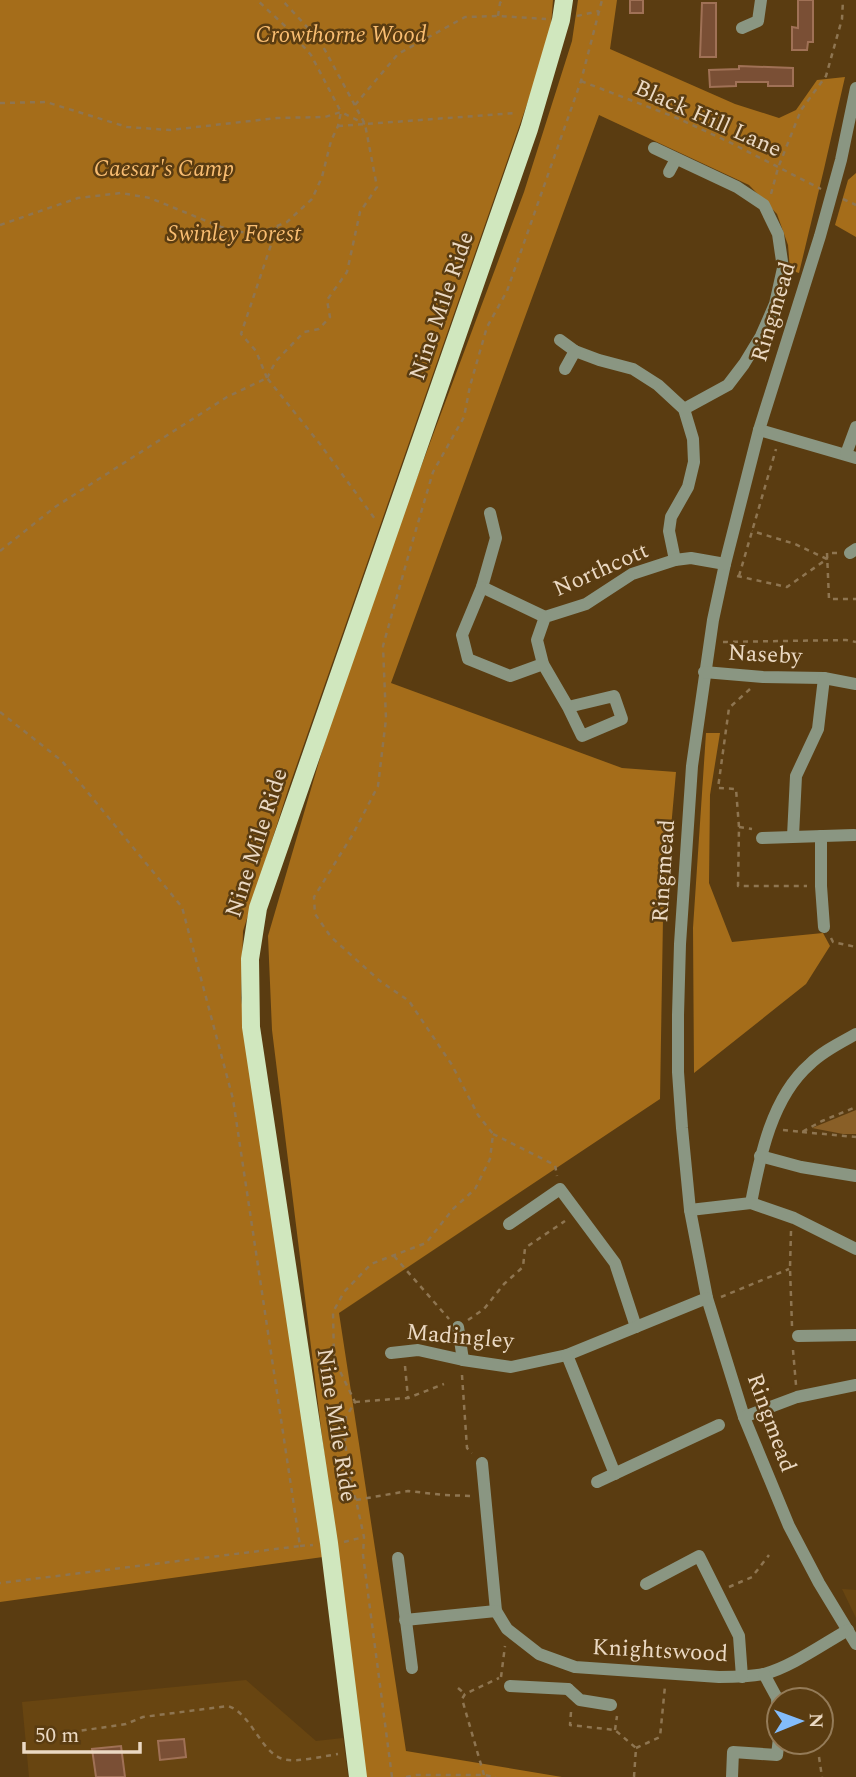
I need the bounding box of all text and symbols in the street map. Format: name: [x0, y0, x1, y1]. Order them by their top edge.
park label: Crowthorne Wood: [256, 18, 427, 53]
street label: Black Hill Lane: [629, 71, 787, 167]
park label: Caesar's Camp: [94, 152, 234, 187]
park label: Swinley Forest: [167, 217, 302, 252]
street label: Nine Mile Ride: [400, 227, 484, 385]
street label: Ringmead: [742, 257, 806, 366]
street label: Northcott: [548, 533, 654, 607]
street label: Naseby: [727, 636, 804, 674]
street label: Nine Mile Ride: [216, 764, 298, 922]
street label: Ringmead: [643, 818, 685, 924]
street label: Madingley: [405, 1315, 516, 1359]
street label: Nine Mile Ride: [307, 1346, 365, 1504]
street label: Ringmead: [737, 1369, 805, 1478]
street label: Knightswood: [591, 1630, 729, 1672]
north arrow: [765, 1686, 835, 1756]
scale bar: [24, 1710, 140, 1754]
text: N: [801, 1713, 830, 1729]
text: 50 m: [35, 1720, 79, 1752]

